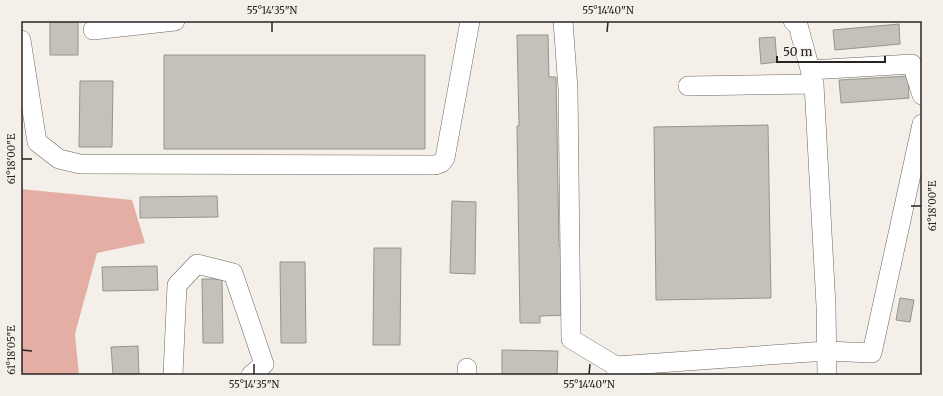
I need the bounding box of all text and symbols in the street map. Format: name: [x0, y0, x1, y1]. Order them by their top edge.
text: 55°14'35"N: [247, 4, 298, 17]
text: 55°14'40"N: [582, 4, 634, 17]
scale bar: [777, 38, 885, 64]
text: 50 m: [783, 44, 812, 59]
text: 61°18'00"E: [5, 133, 18, 184]
text: 61°18'00"E: [926, 180, 939, 231]
text: 61°18'05"E: [5, 325, 18, 375]
text: 55°14'35"N: [229, 378, 280, 391]
text: 55°14'40"N: [563, 378, 615, 391]

